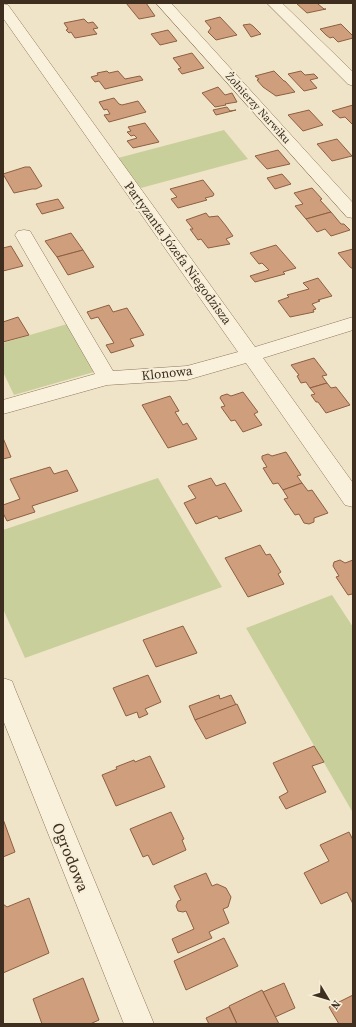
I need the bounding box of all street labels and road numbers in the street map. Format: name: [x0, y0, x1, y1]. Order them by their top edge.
street label: Żołnierzy Narwiku: [222, 69, 294, 147]
street label: Partyzanta Józefa Niegodzisza: [120, 178, 236, 328]
street label: Klonowa: [141, 362, 194, 384]
street label: Ogrodowa: [47, 819, 95, 896]

